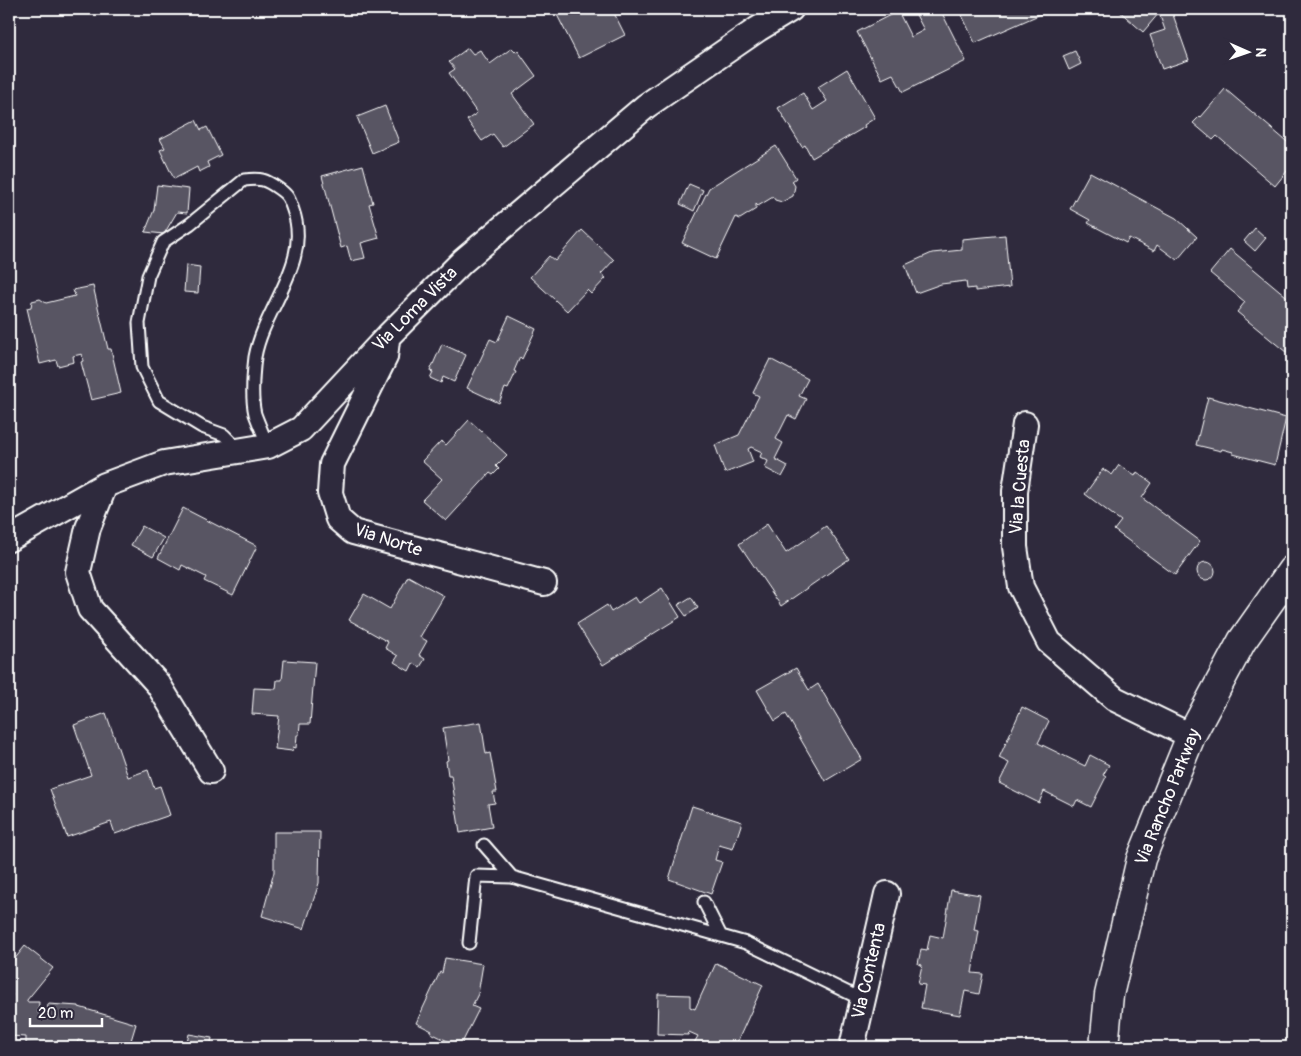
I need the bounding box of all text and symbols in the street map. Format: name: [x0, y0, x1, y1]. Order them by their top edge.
north arrow: [1224, 28, 1274, 78]
text: N: [1252, 47, 1269, 57]
street label: Via Loma Vista: [367, 261, 463, 357]
street label: Via la Cuesta: [1004, 438, 1036, 536]
street label: Via Norte: [351, 518, 425, 562]
street label: Via Rancho Parkway: [1130, 725, 1206, 869]
street label: Via Contenta: [847, 921, 891, 1021]
scale bar: [30, 996, 102, 1028]
text: 20 m: [38, 1004, 73, 1023]

